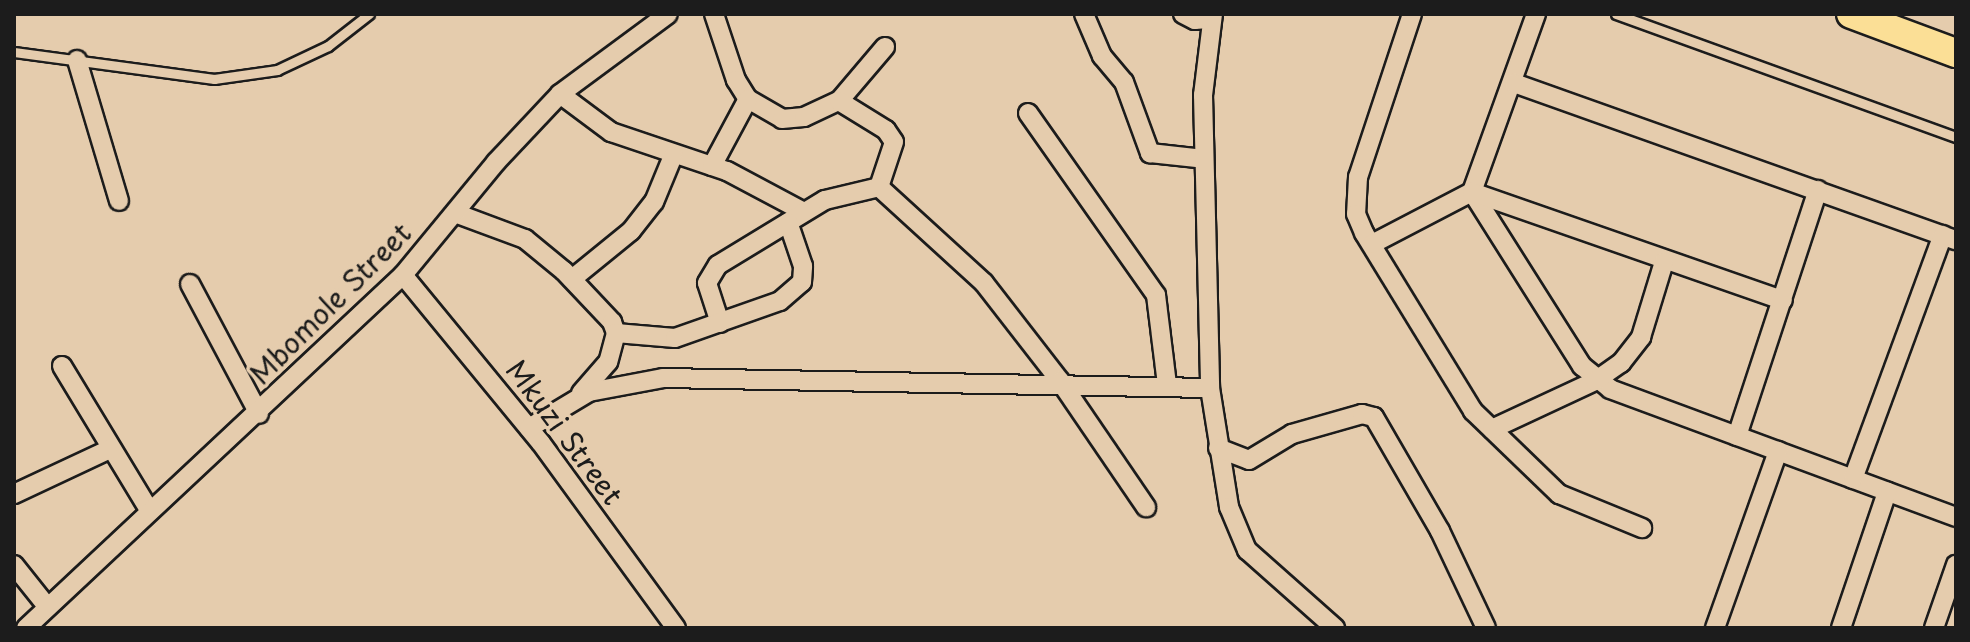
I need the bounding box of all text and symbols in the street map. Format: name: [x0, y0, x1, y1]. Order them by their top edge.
street label: Mbomole Street: [242, 215, 418, 391]
street label: Mkuzi Street: [500, 353, 630, 511]

